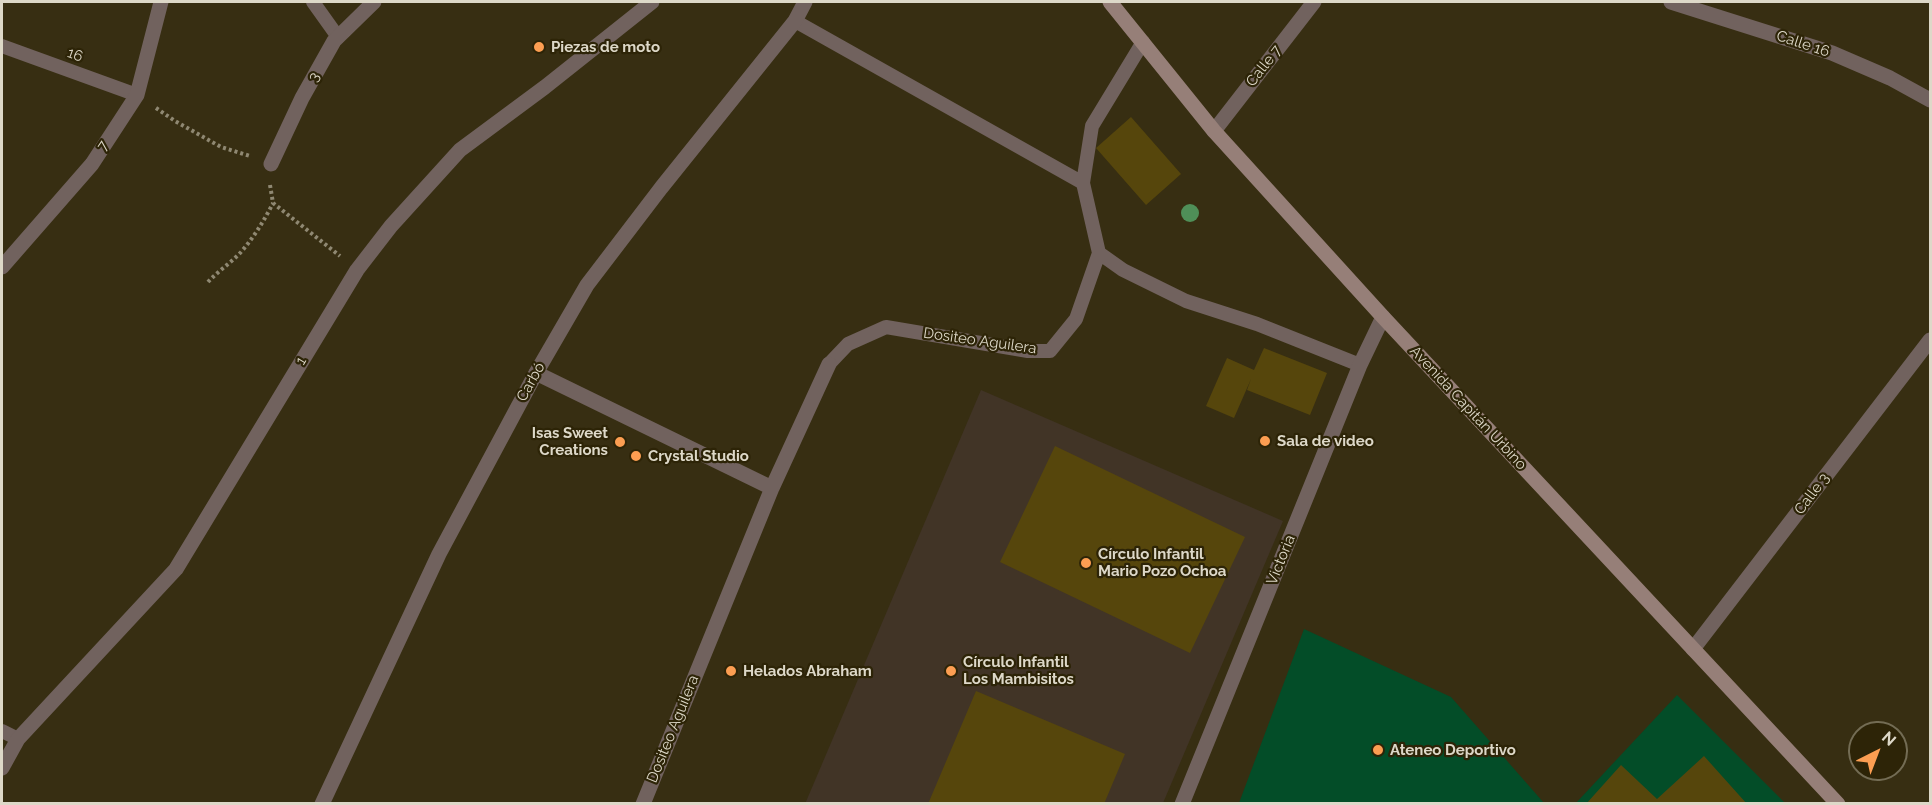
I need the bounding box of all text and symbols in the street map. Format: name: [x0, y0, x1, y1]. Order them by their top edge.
street label: Calle 16: [1774, 27, 1832, 61]
place label: Piezas de moto: [551, 38, 660, 56]
marker: Piezas de moto: [532, 40, 546, 54]
street label: Calle 7: [1242, 42, 1286, 90]
street label: 16: [65, 44, 85, 66]
street label: 3: [304, 69, 324, 85]
street label: 7: [93, 138, 113, 154]
street label: Dositeo Aguilera: [922, 324, 1038, 358]
street label: Avenida Capitán Urbino: [1406, 342, 1530, 474]
street label: 1: [292, 354, 310, 368]
street label: Carbó: [513, 359, 549, 405]
place label: Isas Sweet Creations: [532, 424, 608, 459]
place label: Sala de video: [1277, 432, 1374, 450]
marker: Sala de video: [1258, 434, 1272, 448]
marker: Isas Sweet Creations: [613, 435, 627, 449]
place label: Crystal Studio: [648, 447, 749, 465]
marker: Crystal Studio: [629, 449, 643, 463]
street label: Calle 3: [1791, 470, 1833, 518]
street label: Victoria: [1263, 532, 1299, 588]
place label: Círculo Infantil Mario Pozo Ochoa: [1098, 545, 1226, 580]
marker: Círculo Infantil Mario Pozo Ochoa: [1079, 556, 1093, 570]
place label: Círculo Infantil Los Mambisitos: [963, 653, 1074, 688]
place label: Helados Abraham: [743, 662, 872, 680]
marker: Helados Abraham: [724, 664, 738, 678]
marker: Círculo Infantil Los Mambisitos: [944, 664, 958, 678]
street label: Dositeo Aguilera: [643, 673, 703, 785]
north arrow: [1848, 721, 1908, 781]
text: N: [1878, 728, 1900, 750]
place label: Ateneo Deportivo: [1390, 741, 1516, 759]
marker: Ateneo Deportivo: [1371, 743, 1385, 757]

